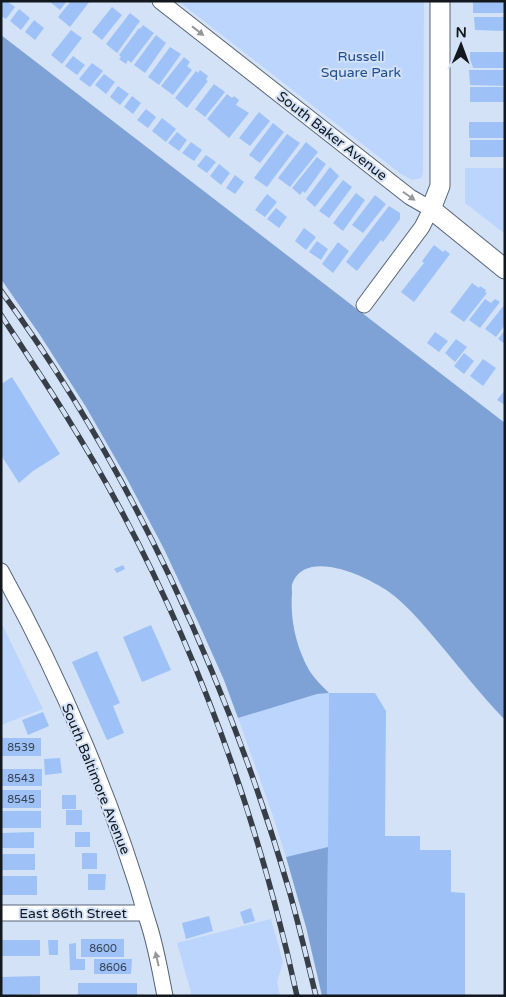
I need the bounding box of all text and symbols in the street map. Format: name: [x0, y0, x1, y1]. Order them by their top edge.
north arrow: [436, 20, 486, 70]
text: N: [455, 24, 467, 41]
one-way arrow: [191, 26, 204, 37]
park label: Russell Square Park: [321, 48, 402, 81]
street label: South Baker Avenue: [273, 88, 391, 184]
one-way arrow: [403, 191, 416, 201]
street label: South Baltimore Avenue: [58, 701, 134, 857]
house number: 8539: [7, 741, 35, 754]
house number: 8543: [7, 772, 35, 785]
house number: 8545: [7, 793, 35, 806]
street label: East 86th Street: [19, 905, 127, 922]
house number: 8600: [89, 942, 117, 955]
one-way arrow: [153, 951, 161, 966]
house number: 8606: [99, 961, 127, 974]

